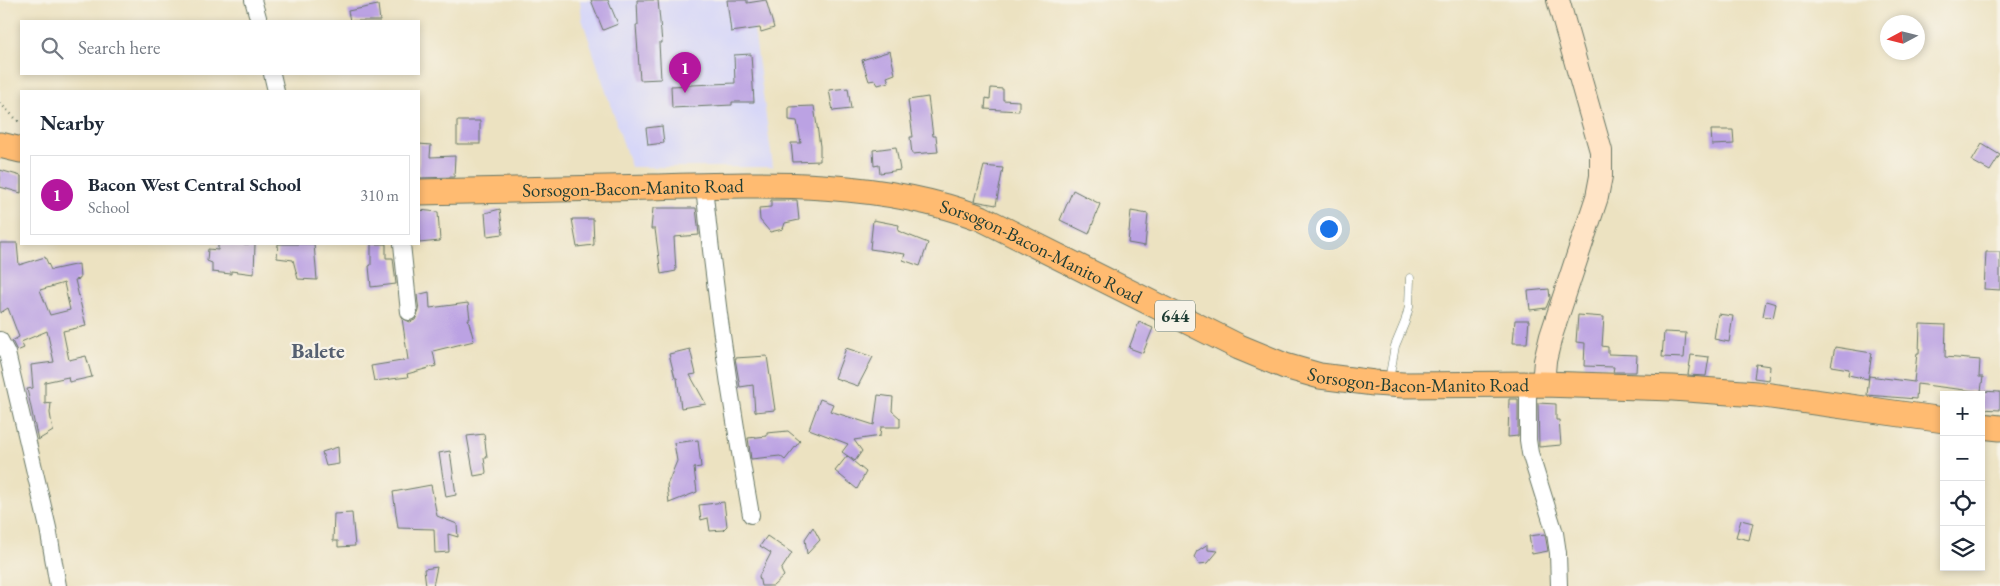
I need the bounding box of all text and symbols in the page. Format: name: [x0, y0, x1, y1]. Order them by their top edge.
north arrow: [1880, 15, 1925, 60]
search box: [20, 20, 420, 75]
icon: search: [38, 34, 66, 62]
text: Search here: [78, 35, 160, 60]
pin: 1: [669, 52, 701, 93]
text: Nearby: [40, 109, 104, 136]
text: Bacon West Central School: [88, 172, 302, 197]
street label: Sorsogon-Bacon-Manito Road: [522, 173, 744, 203]
text: 1: [53, 185, 61, 206]
text: 310 m: [360, 185, 399, 206]
street label: Sorsogon-Bacon-Manito Road: [937, 193, 1147, 310]
text: School: [88, 197, 130, 218]
your location: [1316, 216, 1342, 242]
road number: 644: [1155, 300, 1195, 332]
district label: Balete: [291, 337, 345, 364]
street label: Sorsogon-Bacon-Manito Road: [1305, 361, 1530, 398]
map controls: [1940, 391, 1985, 571]
button: +: [1940, 391, 1985, 436]
button: −: [1940, 436, 1985, 481]
button: locate: [1940, 481, 1985, 526]
button: layers: [1940, 526, 1985, 571]

